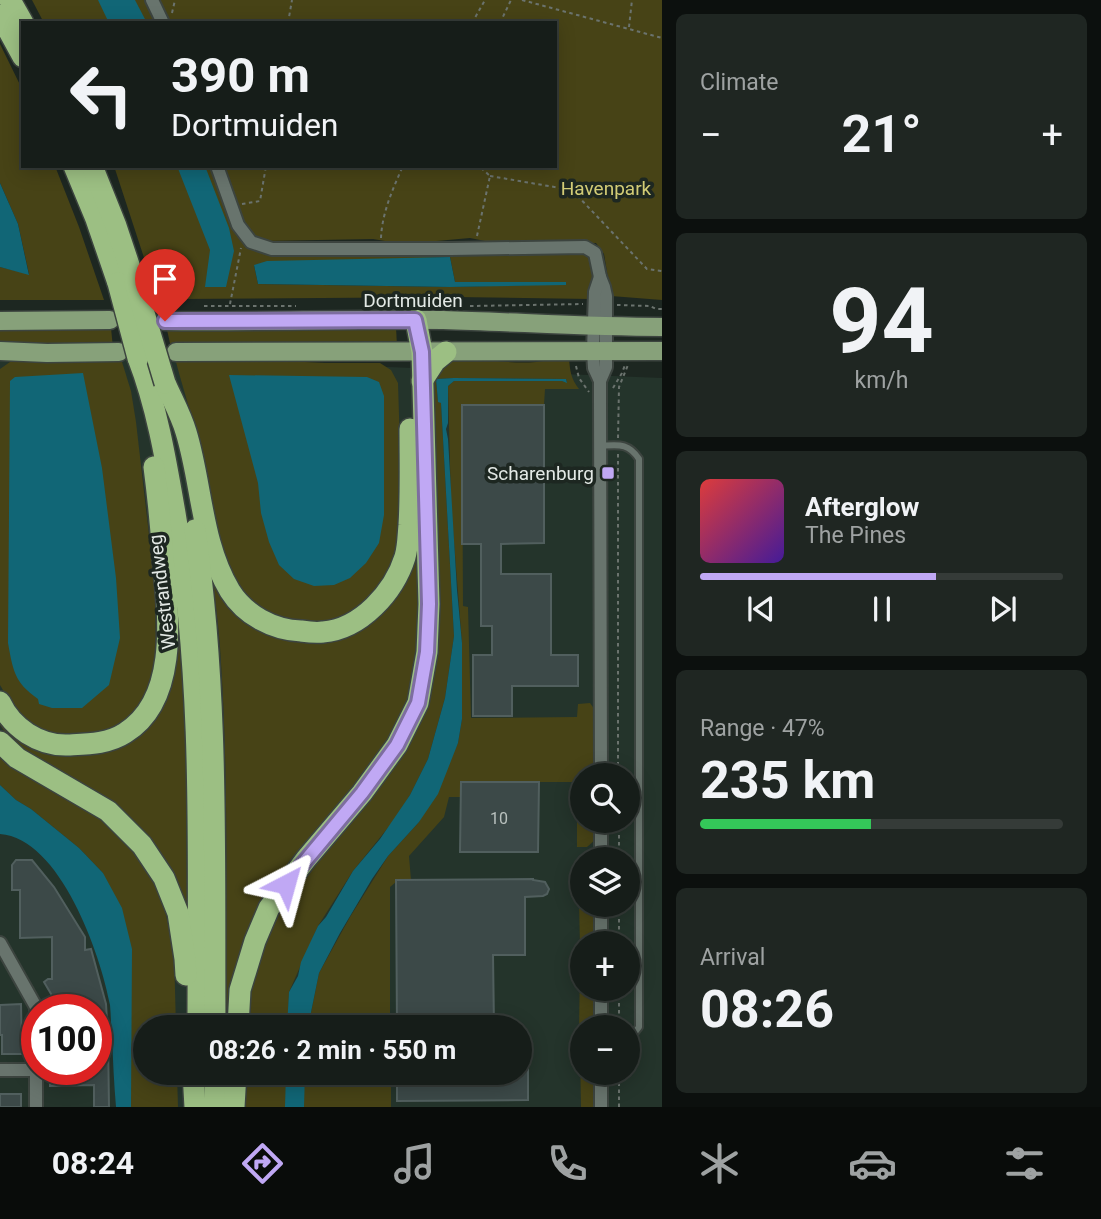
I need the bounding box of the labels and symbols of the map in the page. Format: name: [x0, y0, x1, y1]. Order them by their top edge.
park label: Havenpark: [561, 177, 652, 200]
pin: [135, 249, 195, 321]
street label: Dortmuiden: [363, 289, 463, 312]
place label: Scharenburg: [487, 462, 594, 485]
marker: Scharenburg: [600, 465, 616, 481]
street label: Westrandweg: [144, 533, 180, 651]
house number: 10: [490, 809, 508, 828]
position arrow: [249, 847, 323, 921]
speed limit sign: 100: [21, 994, 112, 1085]

